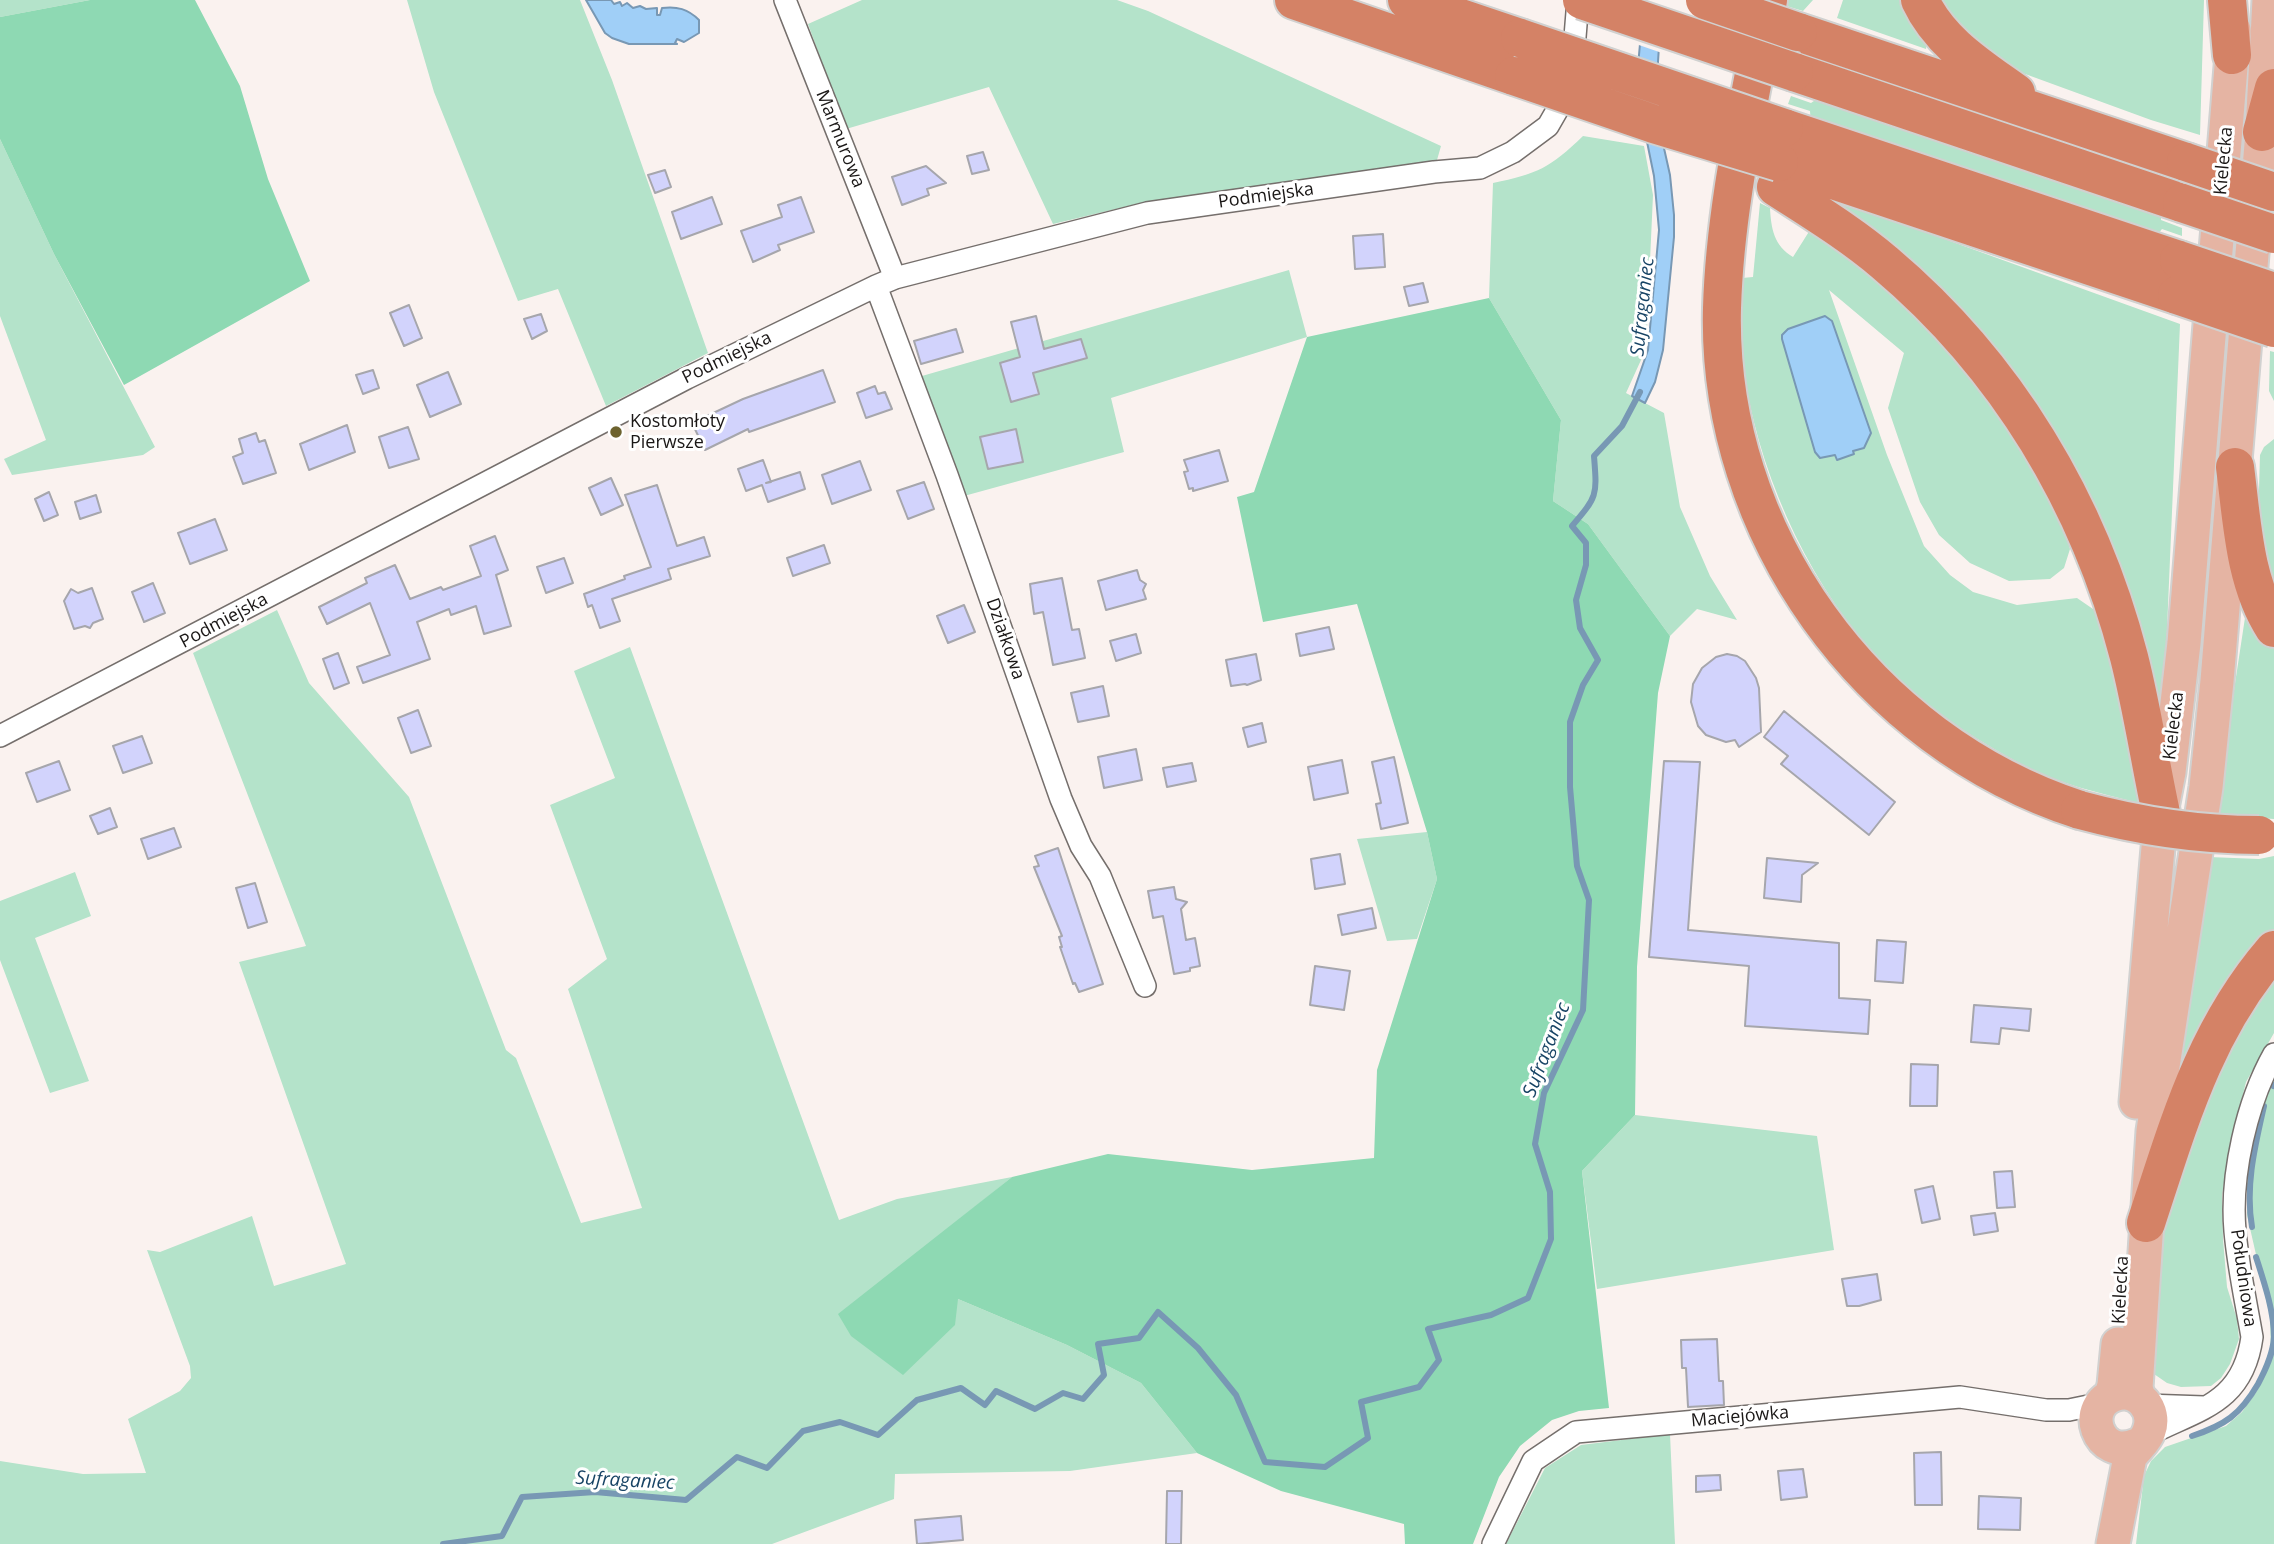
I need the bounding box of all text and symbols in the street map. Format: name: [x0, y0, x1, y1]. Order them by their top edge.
street label: Marmurowa: [811, 87, 869, 191]
street label: Kielecka: [2210, 126, 2238, 196]
street label: Podmiejska: [1217, 179, 1315, 213]
water label: Sufraganiec: [1626, 257, 1660, 357]
street label: Podmiejska: [679, 327, 775, 389]
place label: Kostomłoty Pierwsze: [630, 411, 725, 453]
marker: Kostomłoty Pierwsze: [608, 424, 624, 440]
street label: Podmiejska: [176, 589, 272, 653]
street label: Działkowa: [981, 595, 1029, 683]
street label: Kielecka: [2159, 691, 2189, 761]
water label: Sufraganiec: [1519, 1000, 1575, 1100]
street label: Południowa: [2225, 1228, 2261, 1328]
street label: Kielecka: [2108, 1255, 2134, 1325]
street label: Maciejówka: [1690, 1402, 1790, 1432]
water label: Sufraganiec: [575, 1467, 675, 1495]

